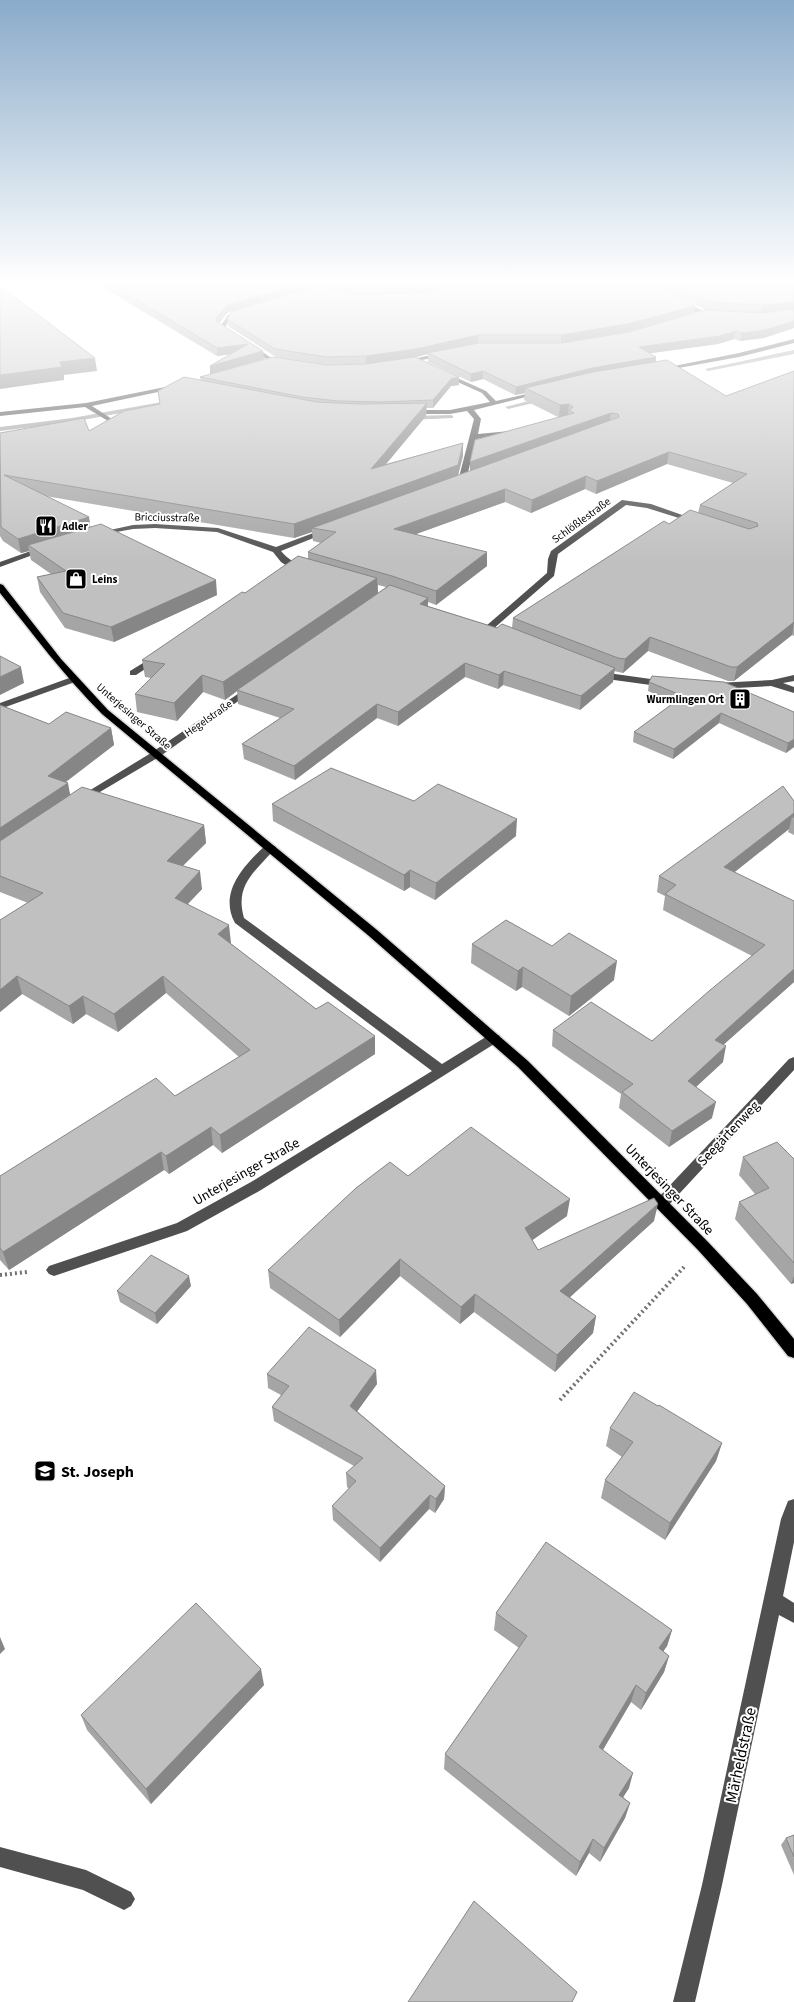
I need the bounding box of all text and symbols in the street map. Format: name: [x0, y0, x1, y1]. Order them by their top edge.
street label: Schlößlestraße: [549, 494, 614, 547]
street label: Bricciusstraße: [134, 509, 200, 526]
restaurant icon: Adler: [34, 514, 58, 538]
place label: Adler: [61, 519, 88, 534]
shop icon: Leins: [64, 567, 88, 591]
place label: Leins: [92, 572, 118, 587]
street label: Unterjesinger Straße: [93, 680, 175, 753]
building icon: Wurmlingen Ort: [728, 687, 752, 711]
place label: Wurmlingen Ort: [647, 692, 725, 707]
street label: Hegelstraße: [181, 696, 236, 740]
street label: Seegärtenweg: [693, 1097, 764, 1171]
street label: Unterjesinger Straße: [189, 1133, 304, 1211]
street label: Unterjesinger Straße: [620, 1139, 718, 1240]
school or university icon: St. Joseph: [33, 1459, 57, 1483]
place label: St. Joseph: [61, 1461, 134, 1483]
street label: Märheldstraße: [720, 1705, 762, 1805]

